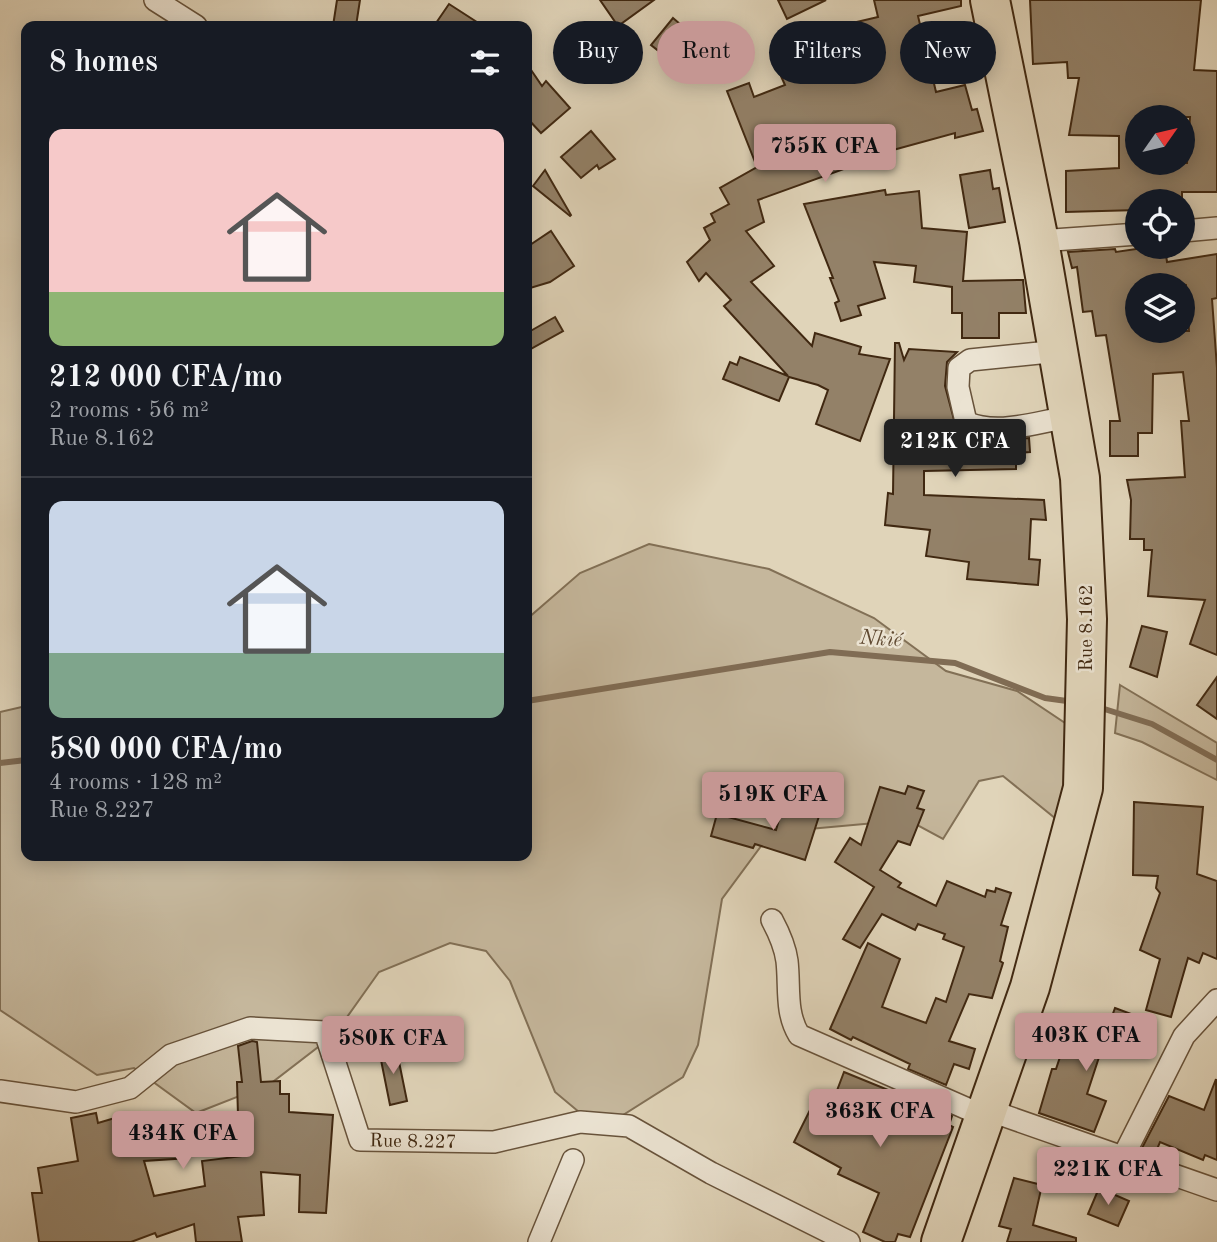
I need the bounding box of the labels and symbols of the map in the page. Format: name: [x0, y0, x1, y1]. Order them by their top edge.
north arrow: [1125, 105, 1195, 175]
pin: 755K CFA: [753, 124, 897, 184]
pin: 212K CFA: [883, 420, 1027, 479]
street label: Rue 8.162: [1078, 584, 1097, 672]
water label: Nkié: [858, 627, 905, 652]
pin: 519K CFA: [701, 772, 845, 832]
pin: 403K CFA: [1014, 1014, 1158, 1073]
pin: 580K CFA: [321, 1016, 465, 1076]
pin: 363K CFA: [808, 1090, 952, 1149]
pin: 434K CFA: [111, 1112, 255, 1171]
street label: Rue 8.227: [369, 1132, 457, 1153]
pin: 221K CFA: [1036, 1148, 1180, 1207]

